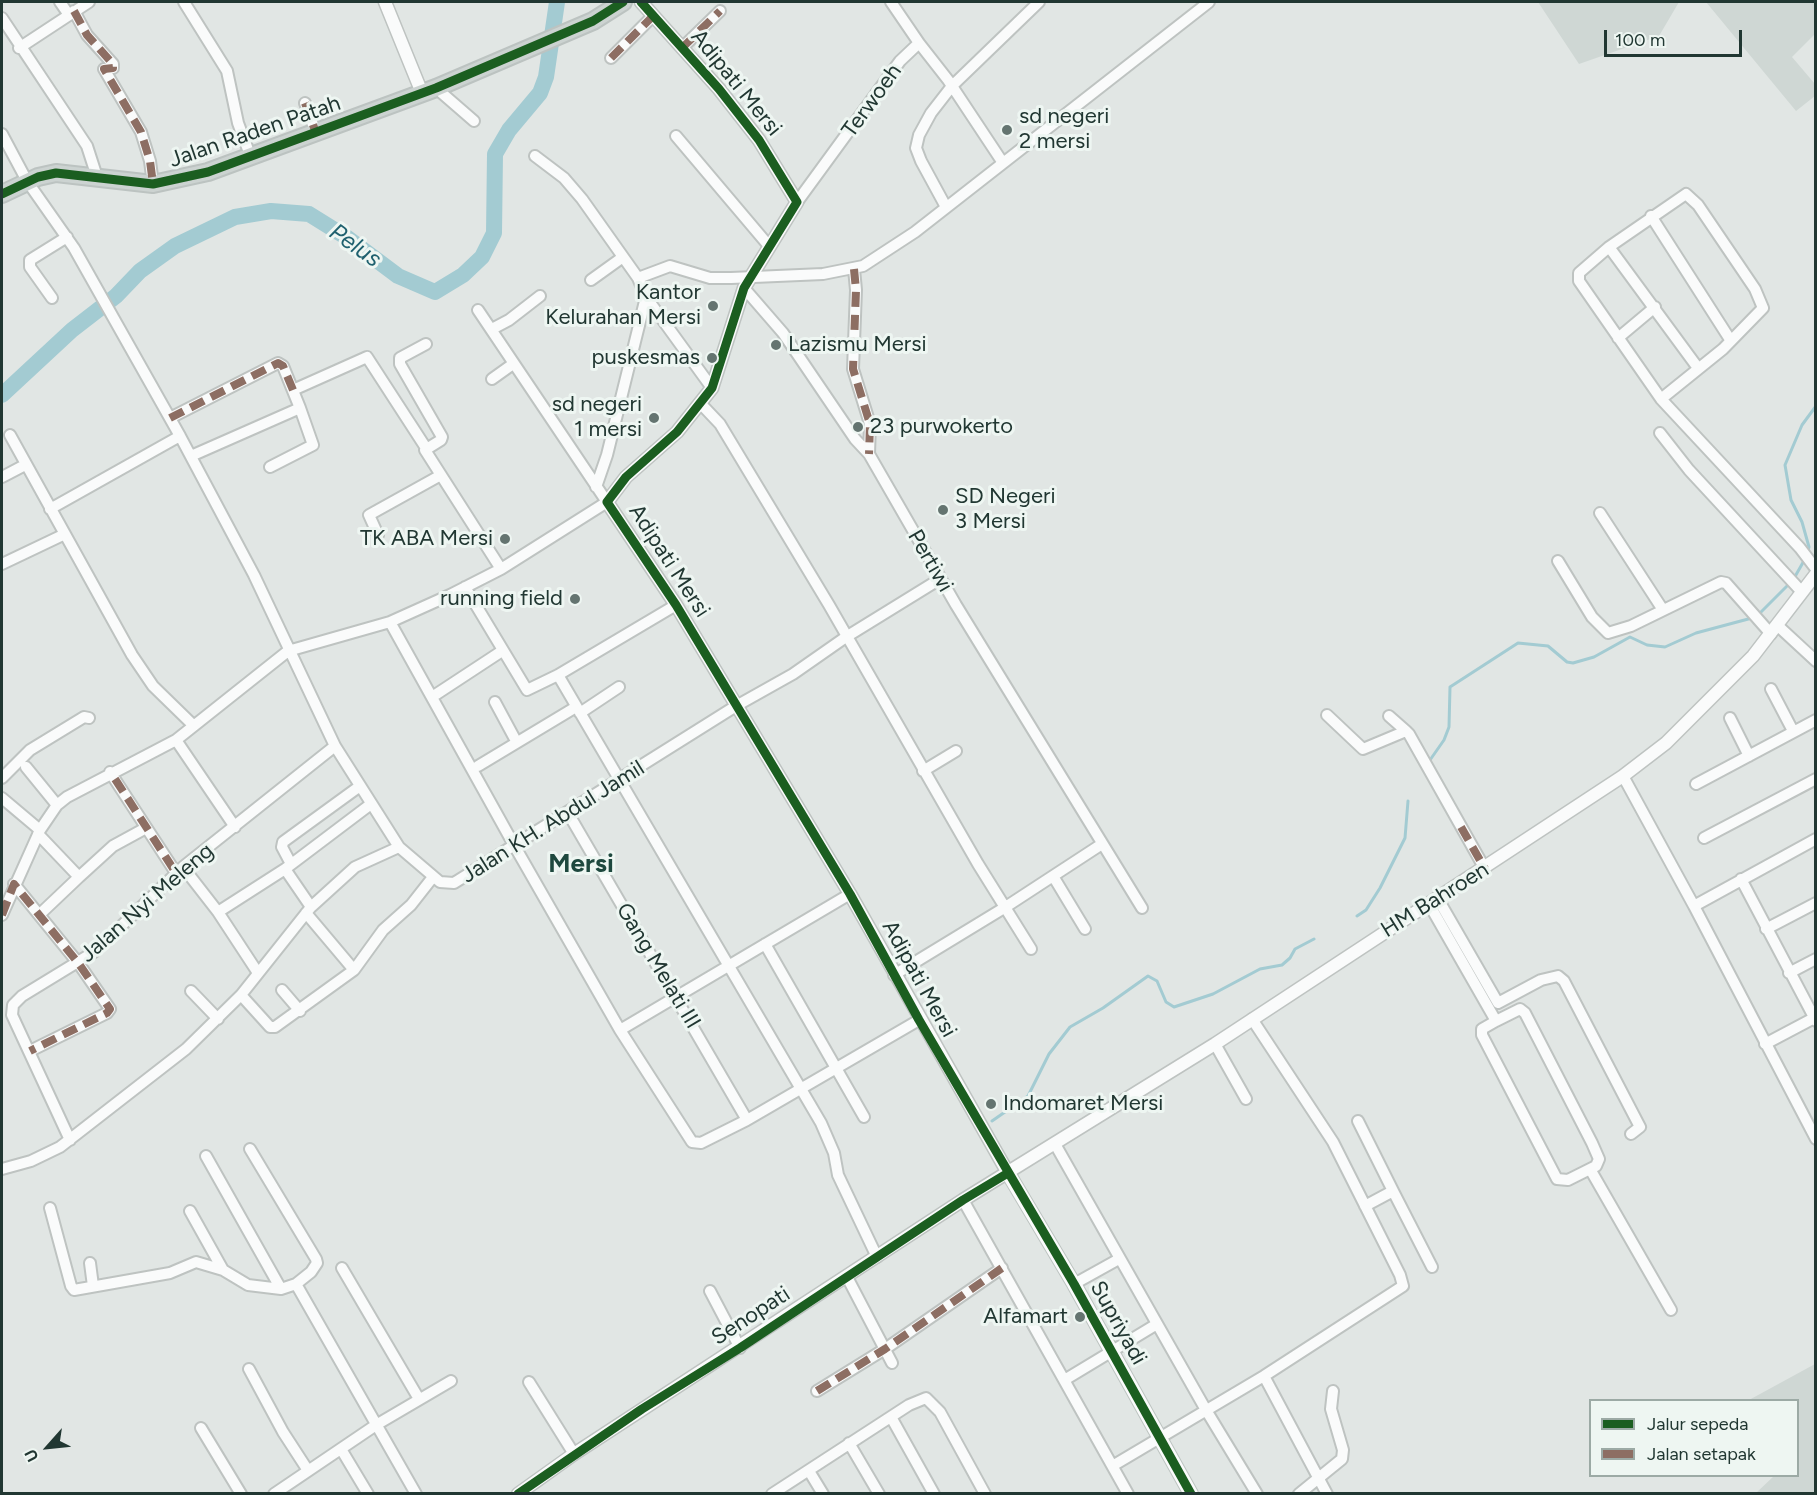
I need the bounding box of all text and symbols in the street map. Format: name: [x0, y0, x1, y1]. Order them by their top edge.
scale bar: [1607, 18, 1745, 56]
street label: Adipati Mersi: [685, 24, 787, 142]
text: 100 m: [1615, 29, 1665, 51]
street label: Terwoeh: [837, 59, 907, 143]
street label: Jalan Raden Patah: [166, 90, 344, 174]
place label: sd negeri 2 mersi: [1019, 104, 1109, 156]
marker: sd negeri 2 mersi: [1000, 123, 1014, 137]
water label: Pelus: [323, 218, 387, 274]
place label: Kantor Kelurahan Mersi: [545, 280, 701, 332]
marker: Kantor Kelurahan Mersi: [706, 299, 720, 313]
place label: Lazismu Mersi: [788, 332, 927, 358]
marker: Lazismu Mersi: [769, 338, 783, 352]
place label: puskesmas: [592, 345, 700, 371]
marker: puskesmas: [705, 351, 719, 365]
place label: sd negeri 1 mersi: [552, 392, 642, 444]
marker: sd negeri 1 mersi: [647, 411, 661, 425]
place label: 23 purwokerto: [870, 414, 1013, 440]
marker: 23 purwokerto: [851, 420, 865, 434]
place label: SD Negeri 3 Mersi: [955, 484, 1056, 536]
street label: Adipati Mersi: [623, 500, 715, 622]
marker: SD Negeri 3 Mersi: [936, 503, 950, 517]
street label: Pertiwi: [902, 525, 958, 597]
place label: TK ABA Mersi: [360, 526, 493, 552]
marker: TK ABA Mersi: [498, 532, 512, 546]
place label: running field: [440, 586, 563, 612]
marker: running field: [568, 592, 582, 606]
street label: Jalan KH. Abdul Jamil: [457, 755, 649, 889]
street label: Jalan Nyi Meleng: [75, 838, 219, 968]
district label: Mersi: [548, 848, 614, 880]
street label: HM Bahroen: [1376, 856, 1494, 944]
street label: Gang Melati III: [610, 898, 706, 1034]
street label: Adipati Mersi: [876, 916, 962, 1042]
place label: Indomaret Mersi: [1003, 1091, 1163, 1117]
marker: Indomaret Mersi: [984, 1097, 998, 1111]
street label: Supriyadi: [1084, 1276, 1152, 1370]
street label: Senopati: [707, 1281, 795, 1351]
place label: Alfamart: [983, 1304, 1068, 1330]
marker: Alfamart: [1073, 1310, 1087, 1324]
legend: [1589, 1399, 1799, 1477]
text: Jalur sepeda: [1647, 1413, 1748, 1435]
north arrow: [18, 1417, 78, 1477]
text: Jalan setapak: [1647, 1443, 1756, 1465]
text: U: [20, 1446, 43, 1465]

